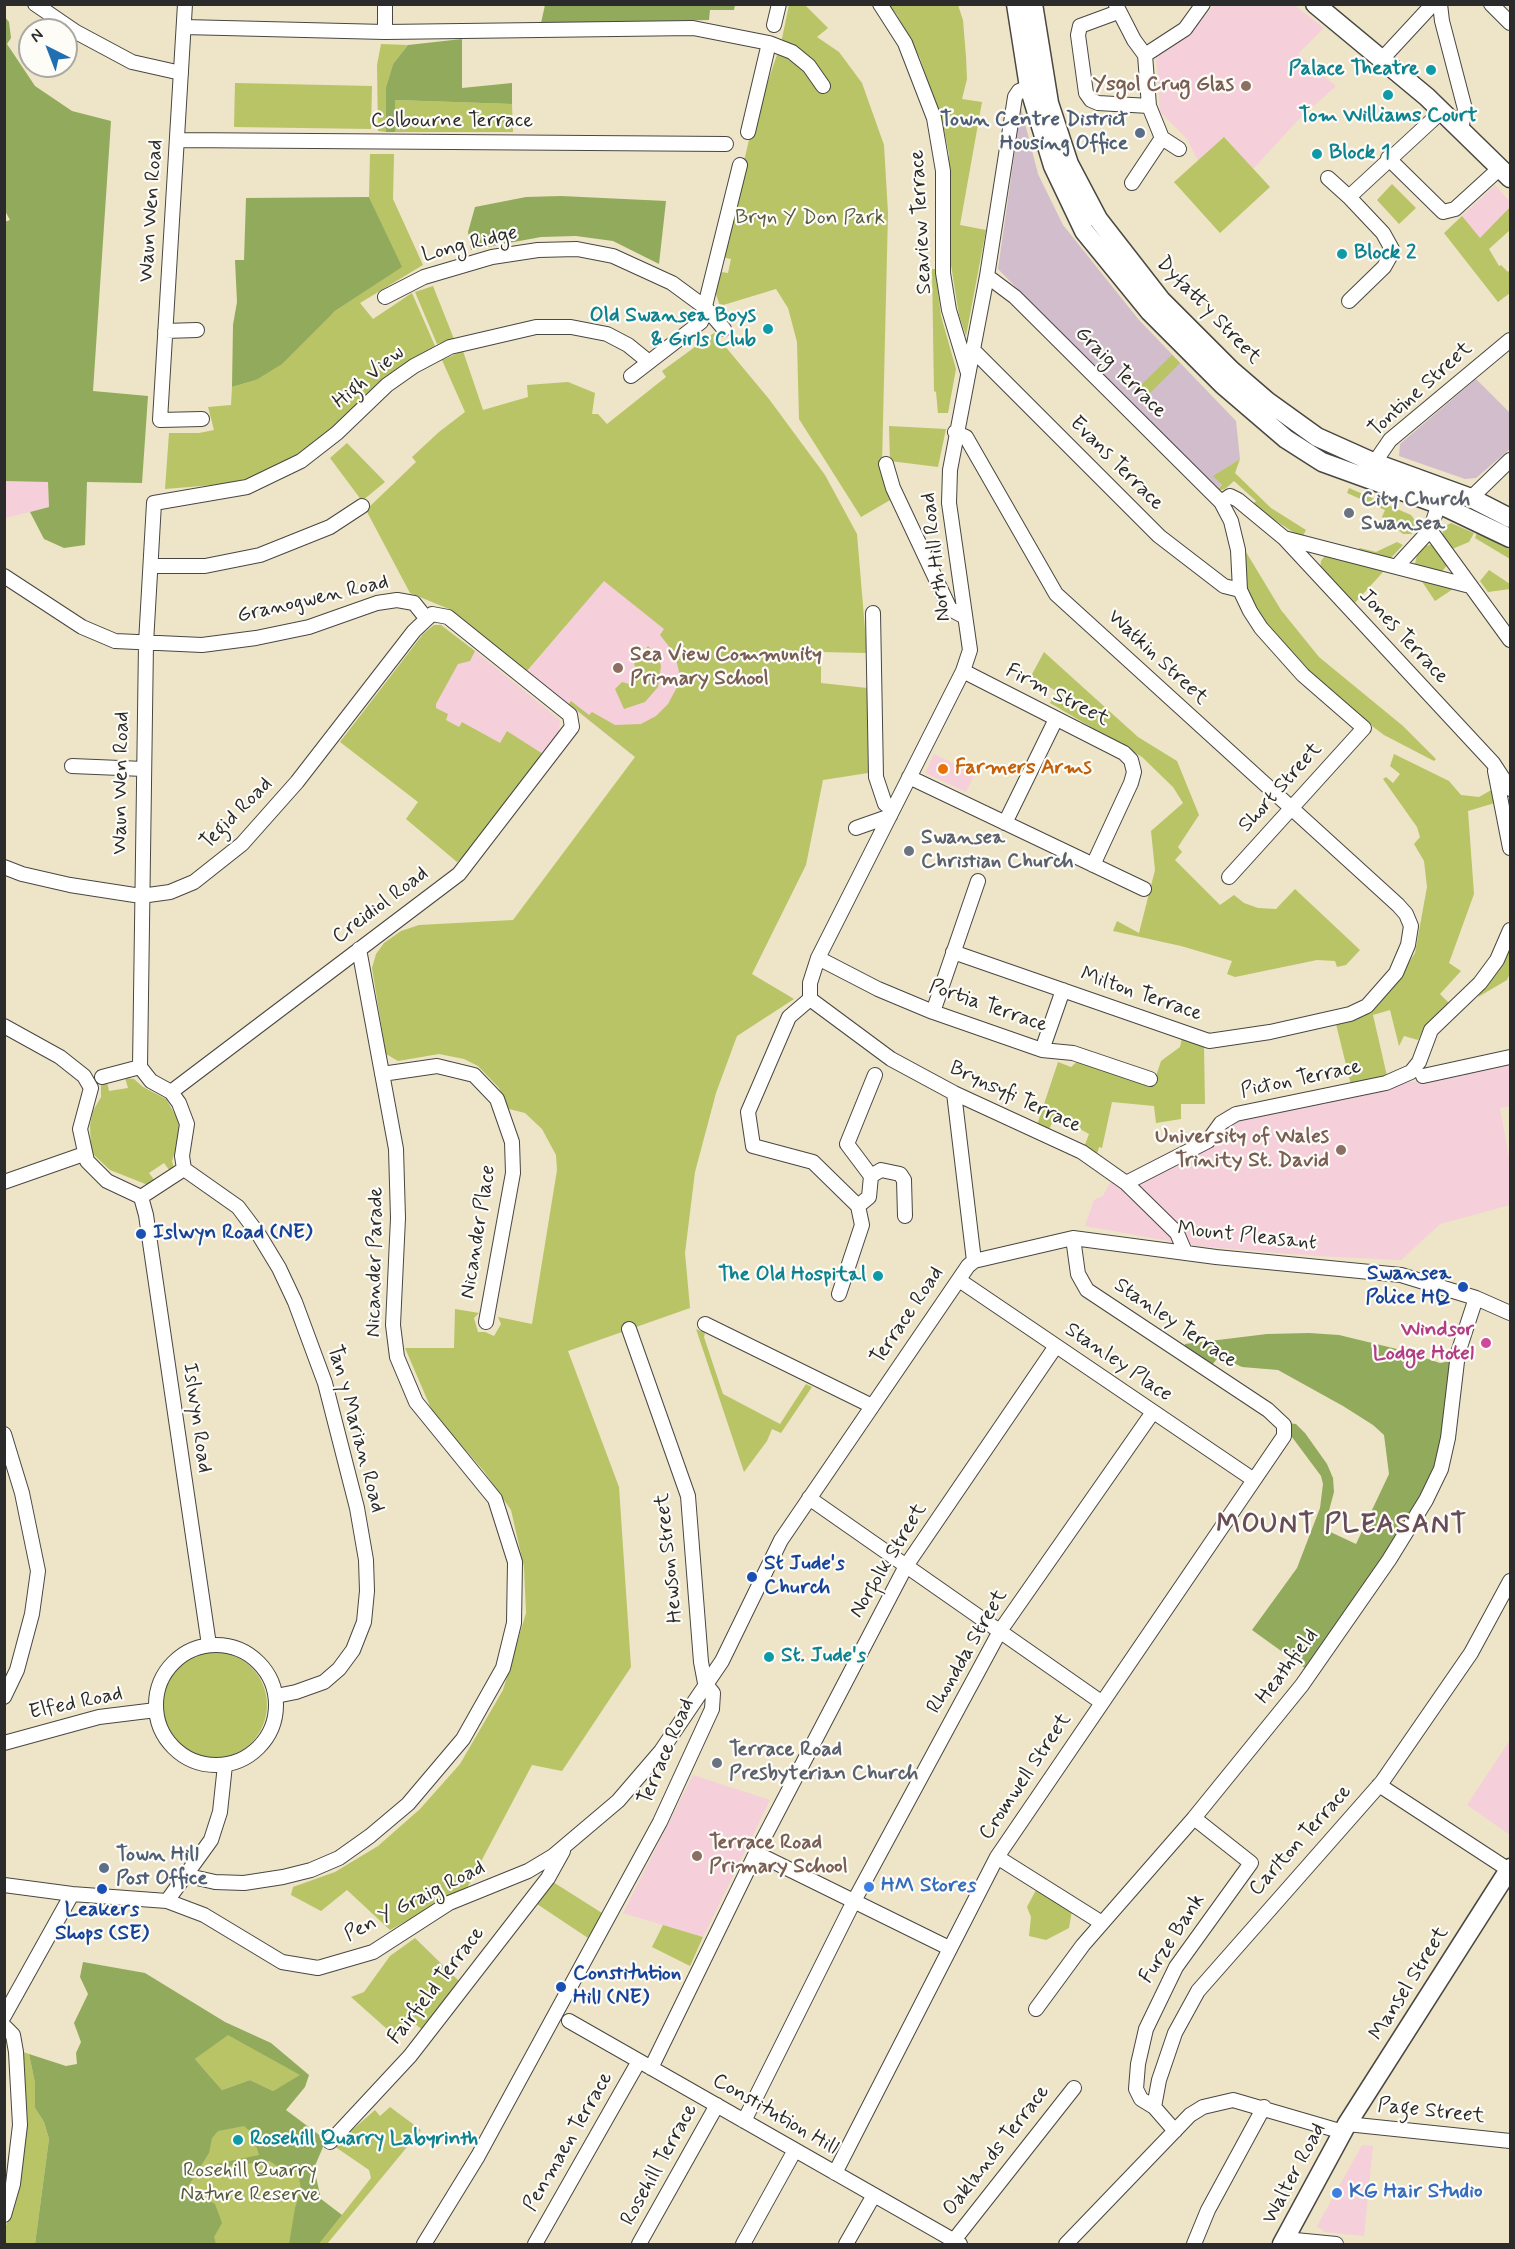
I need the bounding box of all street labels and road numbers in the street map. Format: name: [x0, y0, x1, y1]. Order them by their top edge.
street label: Colbourne Terrace: [371, 109, 533, 135]
street label: Waun Wen Road: [134, 139, 170, 283]
street label: Seaview Terrace: [906, 149, 938, 295]
street label: Long Ridge: [420, 221, 520, 269]
street label: Dyfatty Street: [1150, 252, 1266, 370]
street label: Graig Terrace: [1069, 322, 1171, 424]
street label: Tontine Street: [1364, 337, 1478, 443]
street label: High View: [328, 341, 410, 415]
street label: Evans Terrace: [1064, 412, 1168, 516]
street label: North Hill Road: [917, 491, 957, 623]
street label: Granogwen Road: [235, 570, 391, 630]
street label: Jones Terrace: [1353, 584, 1453, 690]
street label: Watkin Street: [1101, 605, 1213, 711]
street label: Firm Street: [1001, 659, 1113, 733]
street label: Waun Wen Road: [108, 711, 136, 855]
street label: Short Street: [1234, 738, 1328, 838]
street label: Tegid Road: [196, 773, 278, 855]
street label: Creidiol Road: [328, 862, 434, 950]
street label: Milton Terrace: [1077, 962, 1205, 1028]
street label: Portia Terrace: [925, 975, 1051, 1039]
street label: Picton Terrace: [1238, 1055, 1364, 1105]
street label: Brynsyfi Terrace: [945, 1056, 1085, 1140]
street label: Nicander Place: [456, 1163, 502, 1301]
street label: Nicander Parade: [362, 1186, 390, 1338]
street label: Mount Pleasant: [1176, 1217, 1318, 1257]
street label: Terrace Road: [866, 1262, 950, 1370]
street label: Stanley Terrace: [1109, 1273, 1241, 1375]
street label: Stanley Place: [1059, 1318, 1177, 1408]
street label: Tan y Marian Road: [321, 1342, 389, 1516]
street label: Islwyn Road: [176, 1361, 216, 1475]
street label: Hewson Street: [651, 1492, 689, 1624]
street label: Norfolk Street: [845, 1499, 933, 1623]
street label: Rhondda Street: [922, 1585, 1014, 1719]
street label: Heathfield: [1251, 1624, 1325, 1710]
street label: Elfed Road: [27, 1682, 125, 1726]
street label: Terrace Road: [633, 1695, 701, 1809]
street label: Cromwell Street: [974, 1709, 1078, 1845]
street label: Carlton Terrace: [1244, 1780, 1358, 1902]
street label: Pen Y Graig Road: [340, 1856, 490, 1948]
street label: Furze Bank: [1135, 1889, 1211, 1989]
street label: Fairfield Terrace: [383, 1922, 491, 2050]
street label: Mansel Street: [1365, 1922, 1455, 2046]
street label: Penmaen Terrace: [519, 2068, 619, 2216]
street label: Constitution Hill: [707, 2069, 843, 2161]
street label: Oaklands Terrace: [938, 2081, 1056, 2221]
street label: Page Street: [1376, 2094, 1486, 2130]
street label: Rosehill Terrace: [616, 2100, 704, 2230]
street label: Walter Road: [1258, 2119, 1332, 2229]

